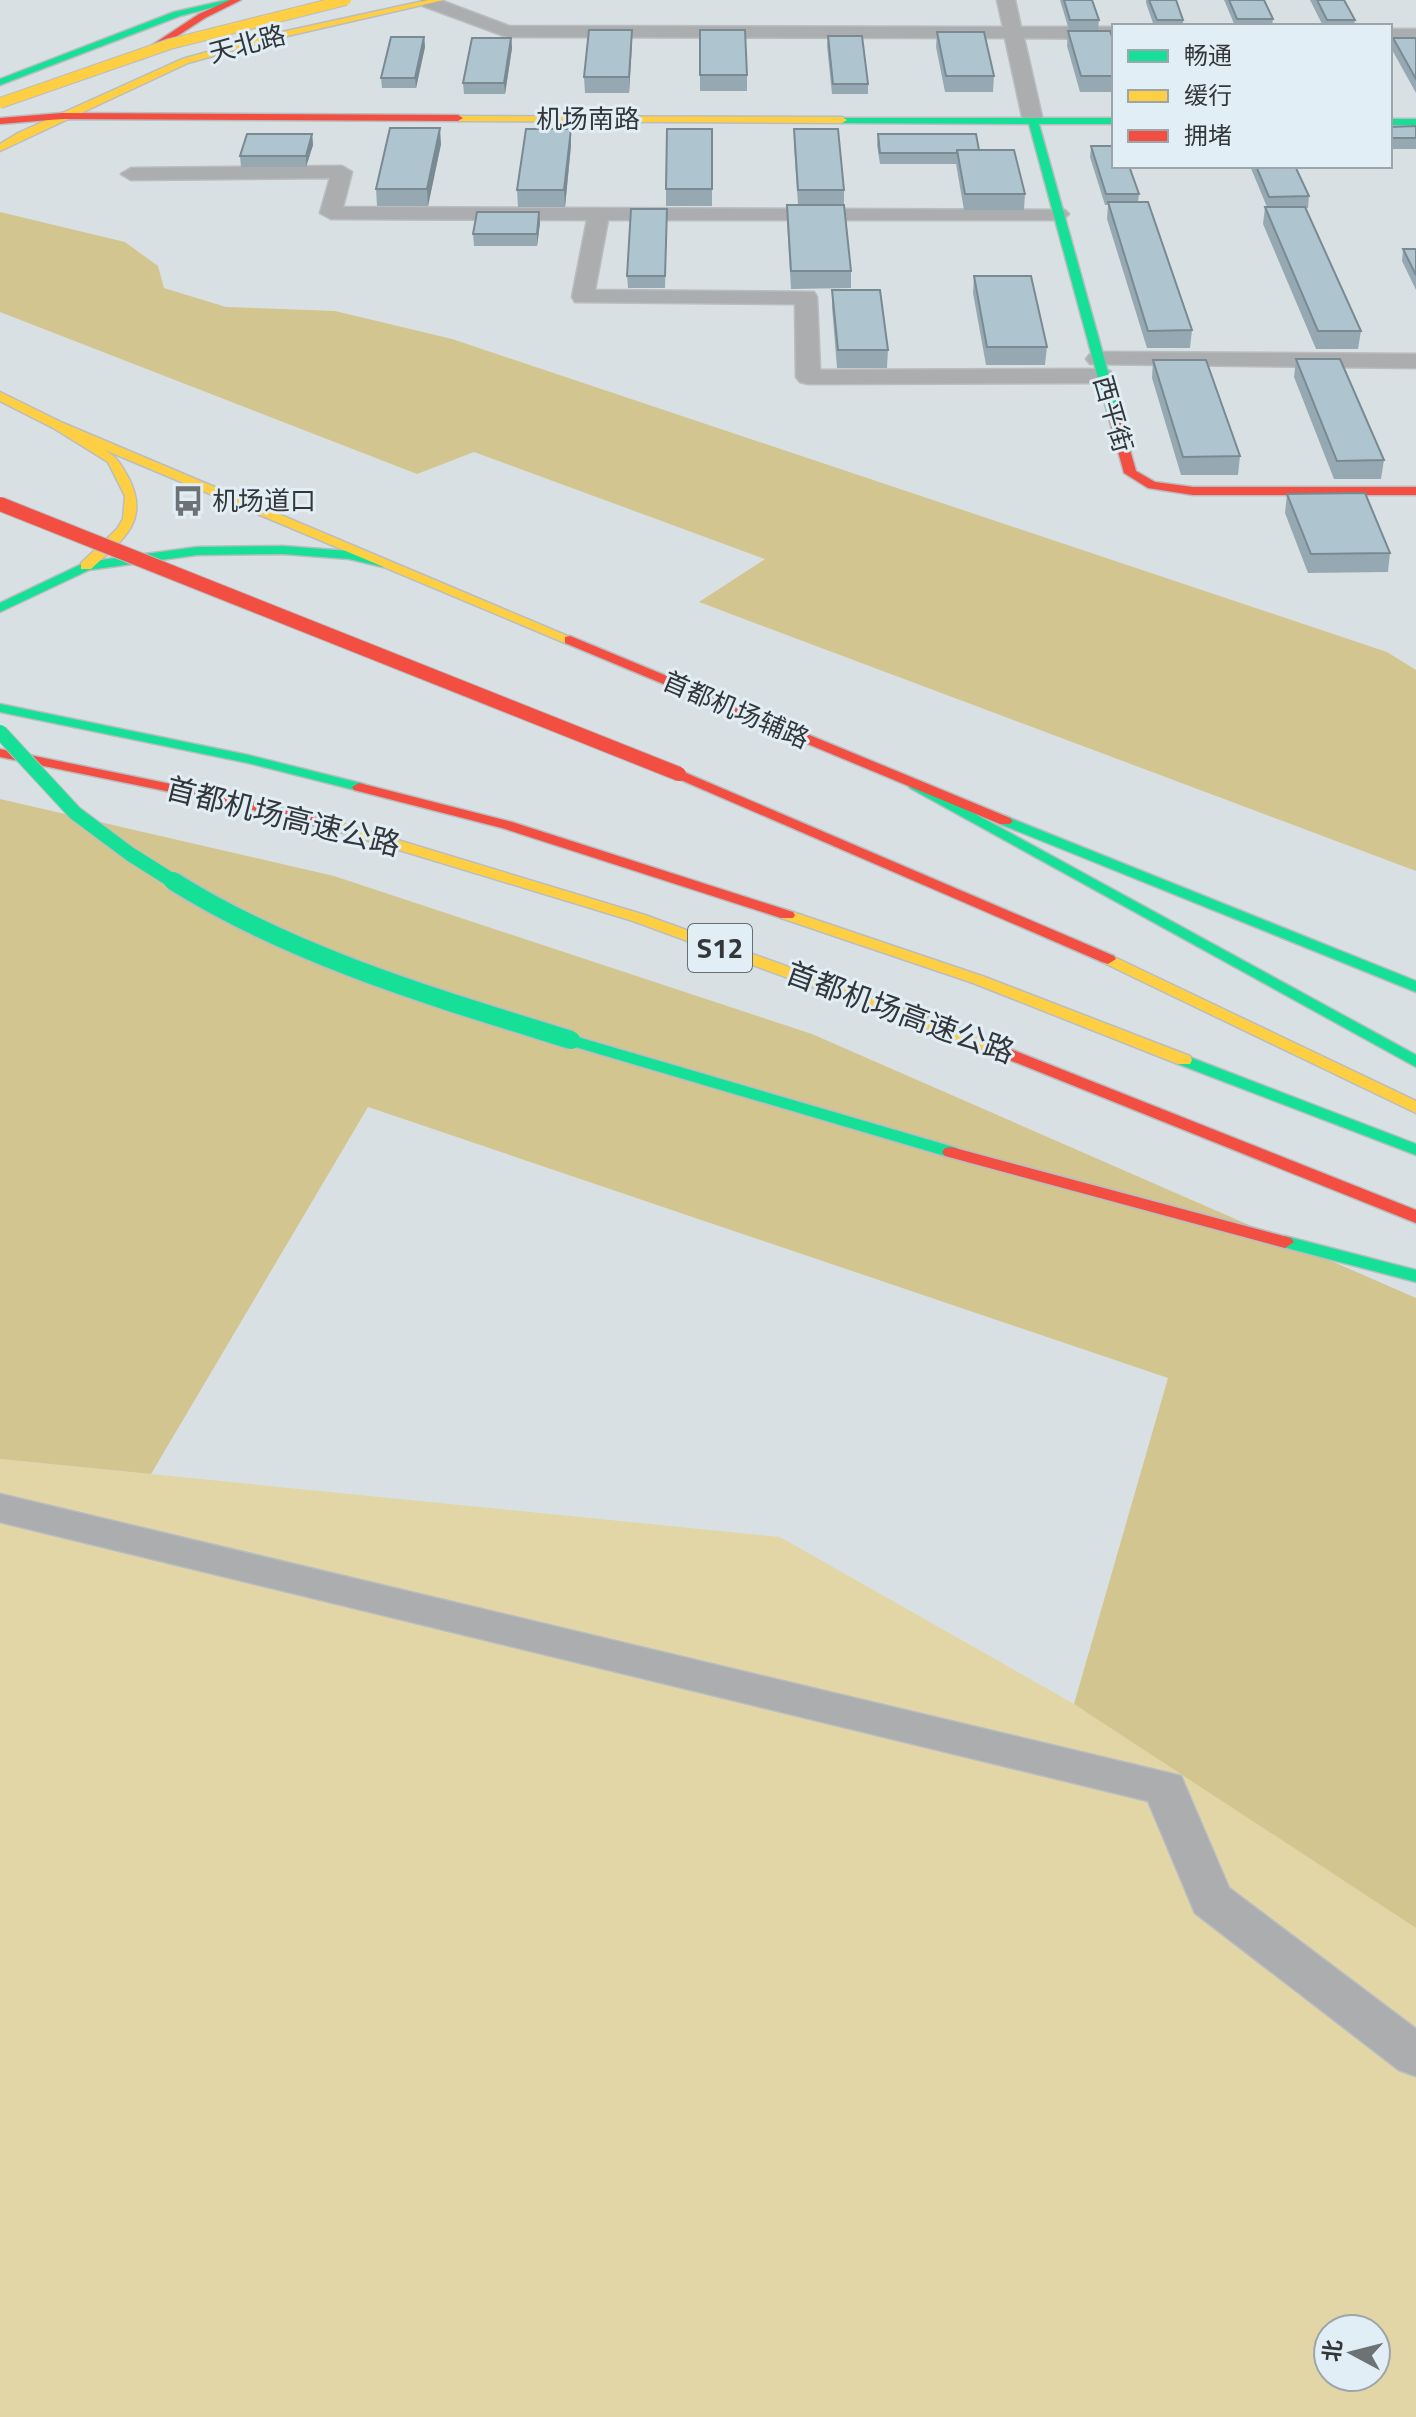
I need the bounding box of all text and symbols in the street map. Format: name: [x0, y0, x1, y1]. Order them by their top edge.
street label: 天北路: [204, 15, 290, 72]
legend: [1112, 24, 1392, 168]
text: 畅通: [1184, 37, 1232, 73]
text: 缓行: [1184, 77, 1232, 113]
street label: 机场南路: [536, 99, 640, 138]
text: 拥堵: [1184, 117, 1232, 153]
street label: 西平街: [1084, 371, 1143, 457]
place label: 机场道口: [212, 481, 316, 520]
bus stop icon: 机场道口: [171, 484, 205, 518]
street label: 首都机场辅路: [657, 661, 816, 758]
street label: 首都机场高速公路: [161, 765, 405, 867]
road number: S12: [688, 924, 752, 972]
street label: 首都机场高速公路: [780, 949, 1021, 1075]
north arrow: [1312, 2313, 1392, 2393]
text: 北: [1314, 2338, 1350, 2364]

